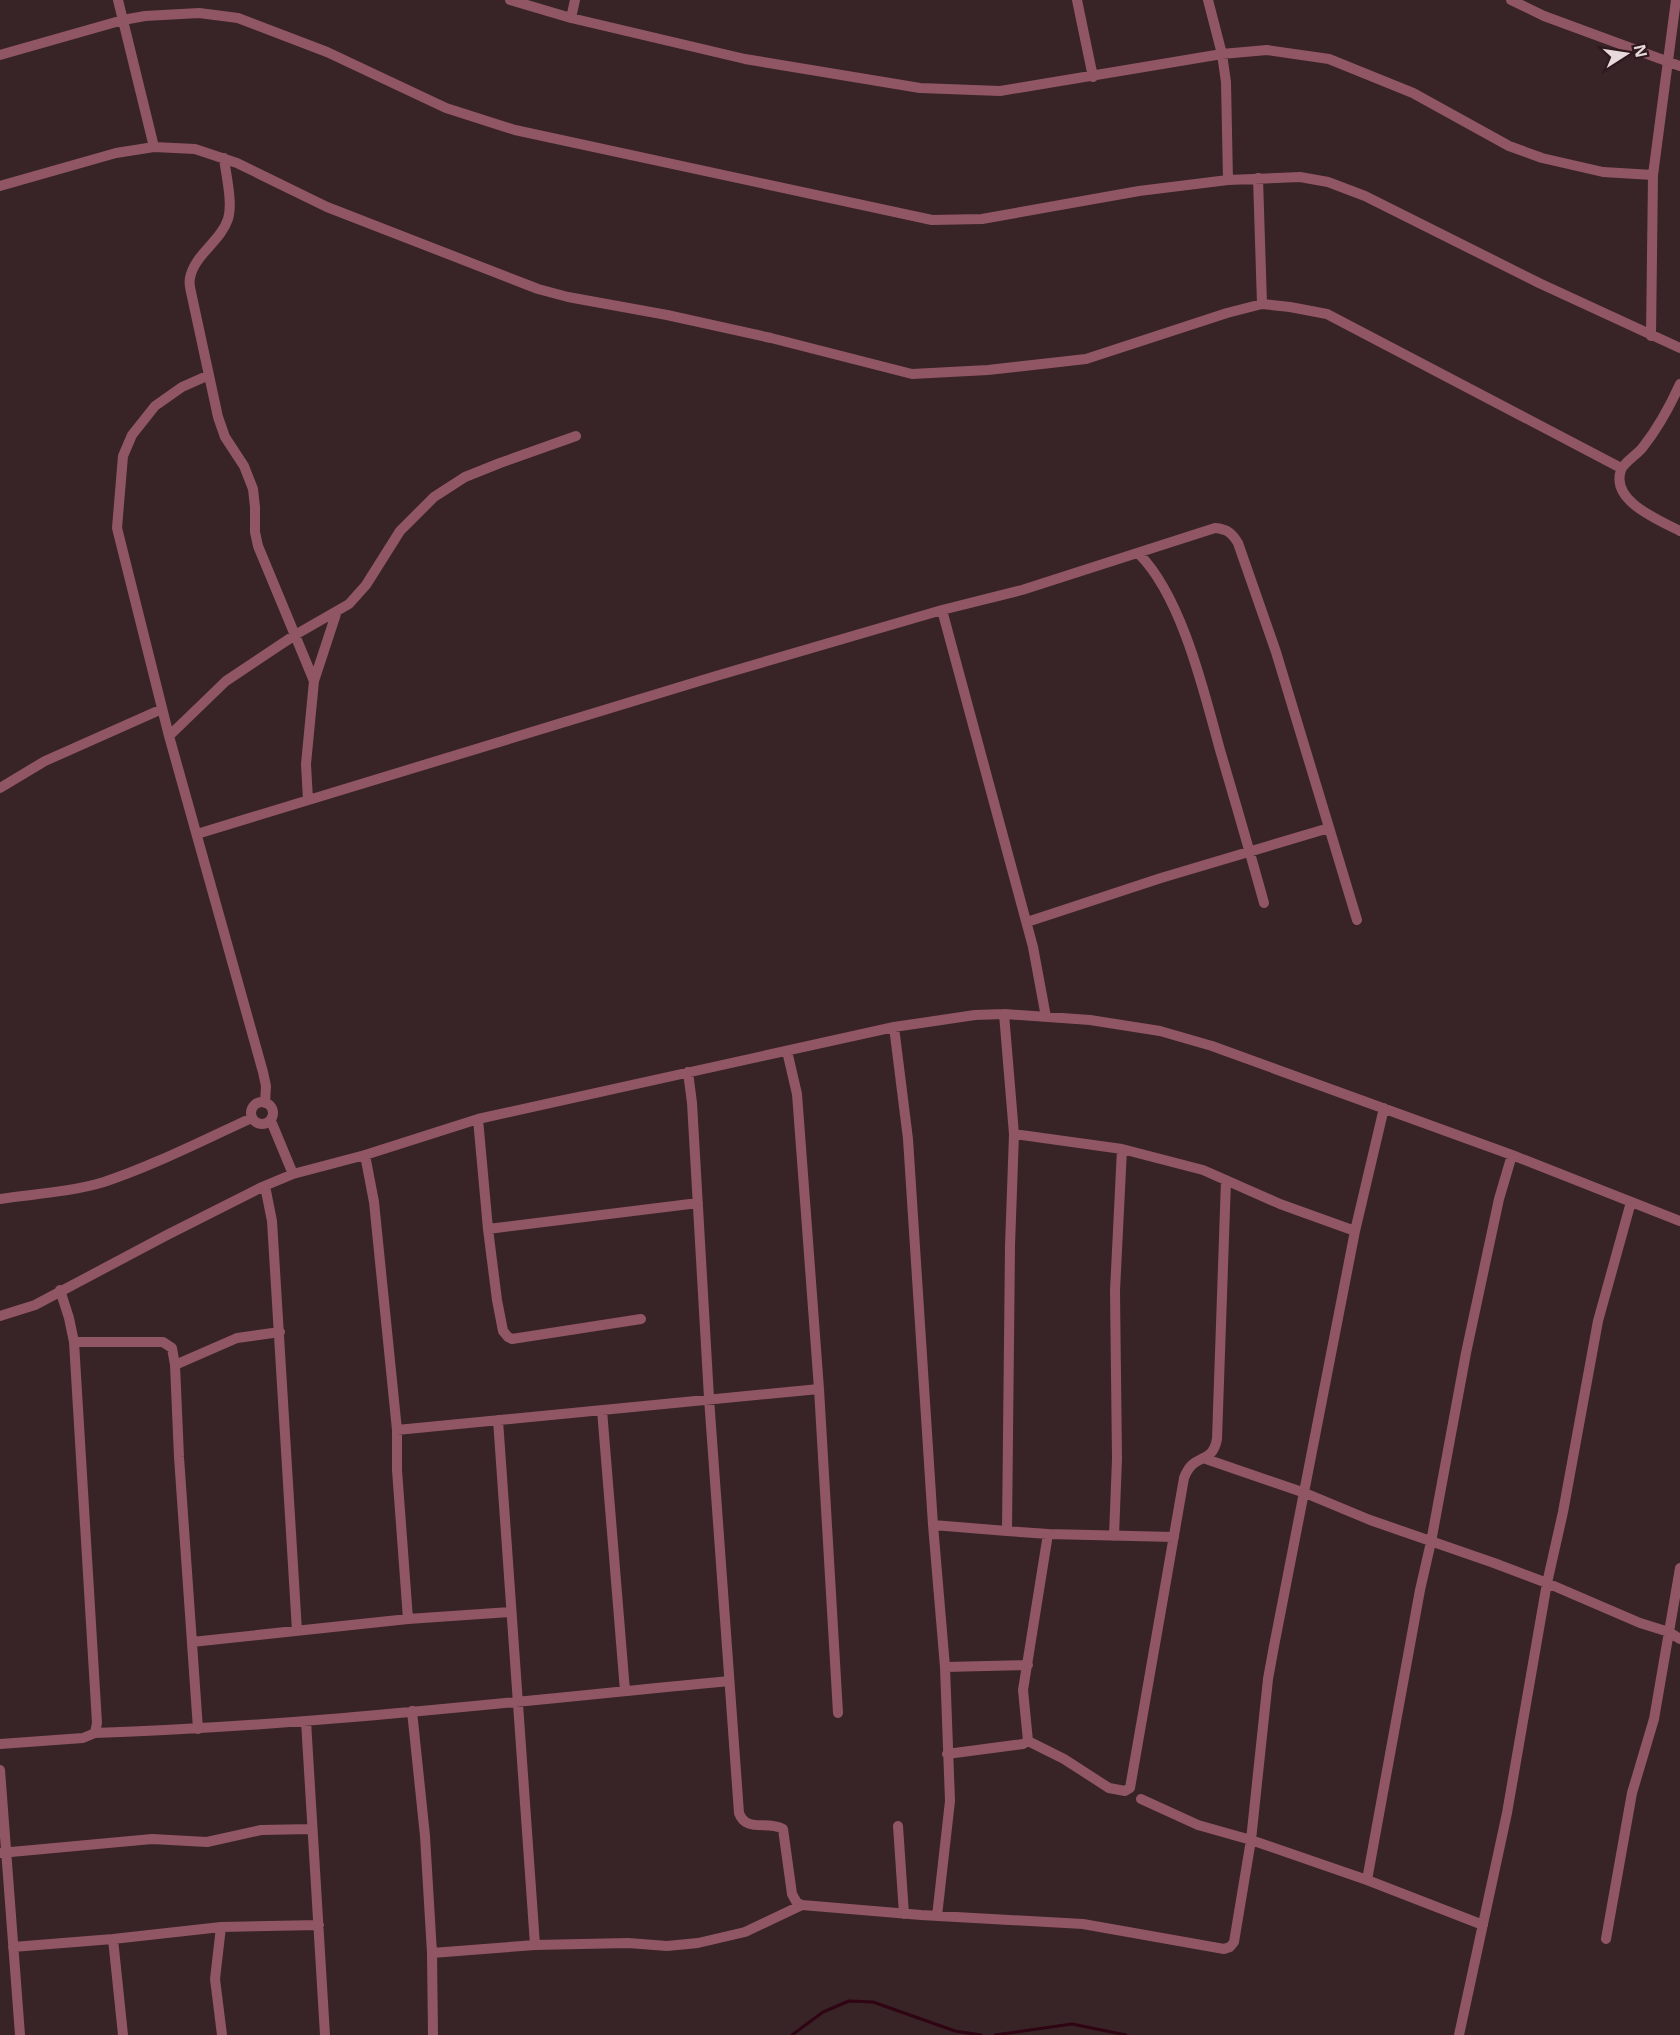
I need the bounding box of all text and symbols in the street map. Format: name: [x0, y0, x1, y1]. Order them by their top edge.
north arrow: [1596, 24, 1656, 84]
text: N: [1629, 42, 1653, 60]

